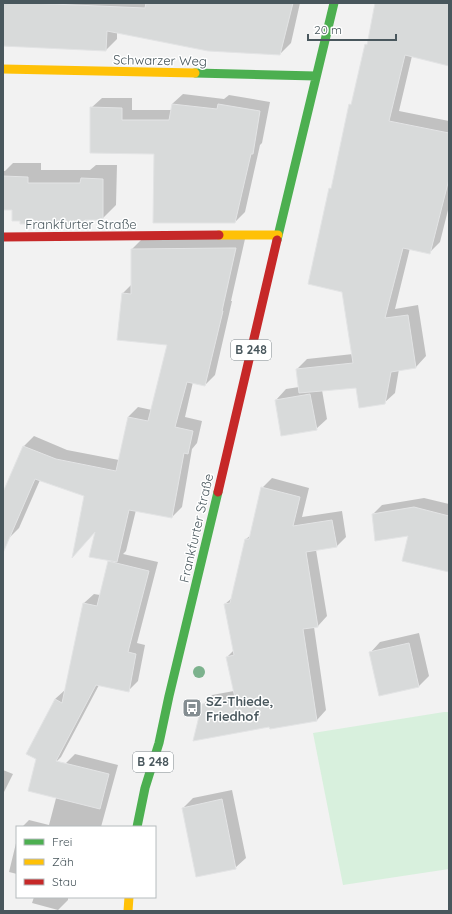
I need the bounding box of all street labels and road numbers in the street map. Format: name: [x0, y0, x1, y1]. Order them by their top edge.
street label: Schwarzer Weg: [113, 51, 207, 69]
street label: Frankfurter Straße: [25, 216, 137, 232]
road number: B 248: [231, 340, 271, 360]
street label: Frankfurter Straße: [176, 472, 216, 584]
road number: B 248: [133, 752, 173, 772]

